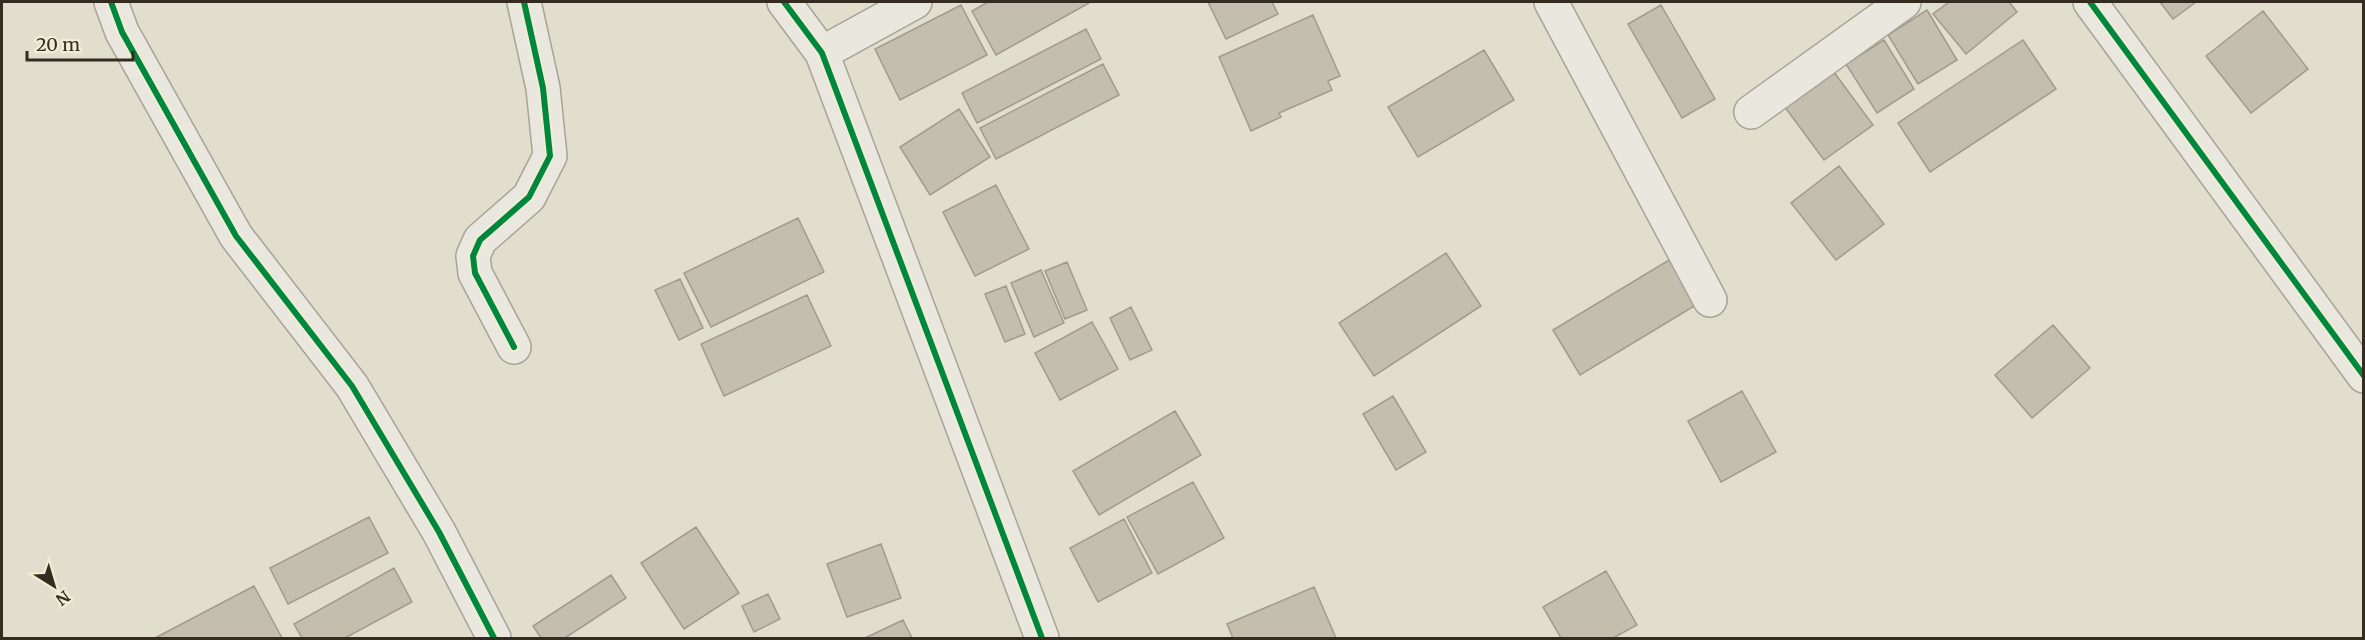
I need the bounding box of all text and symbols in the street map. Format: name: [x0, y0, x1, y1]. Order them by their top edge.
scale bar: [27, 24, 134, 62]
text: 20 m: [36, 33, 80, 56]
north arrow: [24, 556, 84, 616]
text: N: [52, 586, 74, 610]

